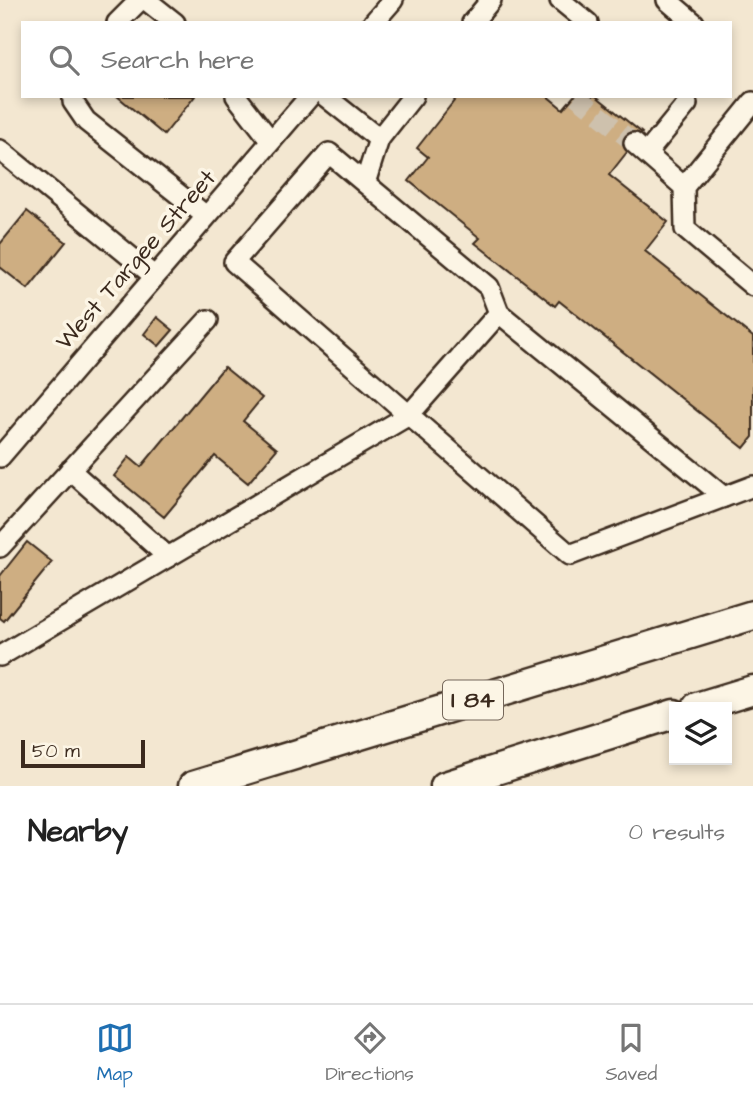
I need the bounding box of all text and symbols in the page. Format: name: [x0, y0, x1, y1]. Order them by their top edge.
search box: [21, 21, 732, 98]
icon: search: [45, 41, 83, 79]
text: Search here: [101, 42, 254, 78]
street label: West Targee Street: [48, 162, 225, 358]
road number: I 84: [443, 680, 503, 720]
map controls: [669, 702, 732, 765]
button: layers: [669, 702, 732, 765]
scale bar: [21, 737, 145, 769]
text: 50 m: [32, 738, 80, 765]
text: Nearby: [28, 811, 128, 853]
text: 0 results: [628, 816, 725, 848]
tab: Map: [96, 1019, 134, 1088]
tab: Directions: [325, 1019, 414, 1088]
tab: Saved: [605, 1019, 657, 1088]

